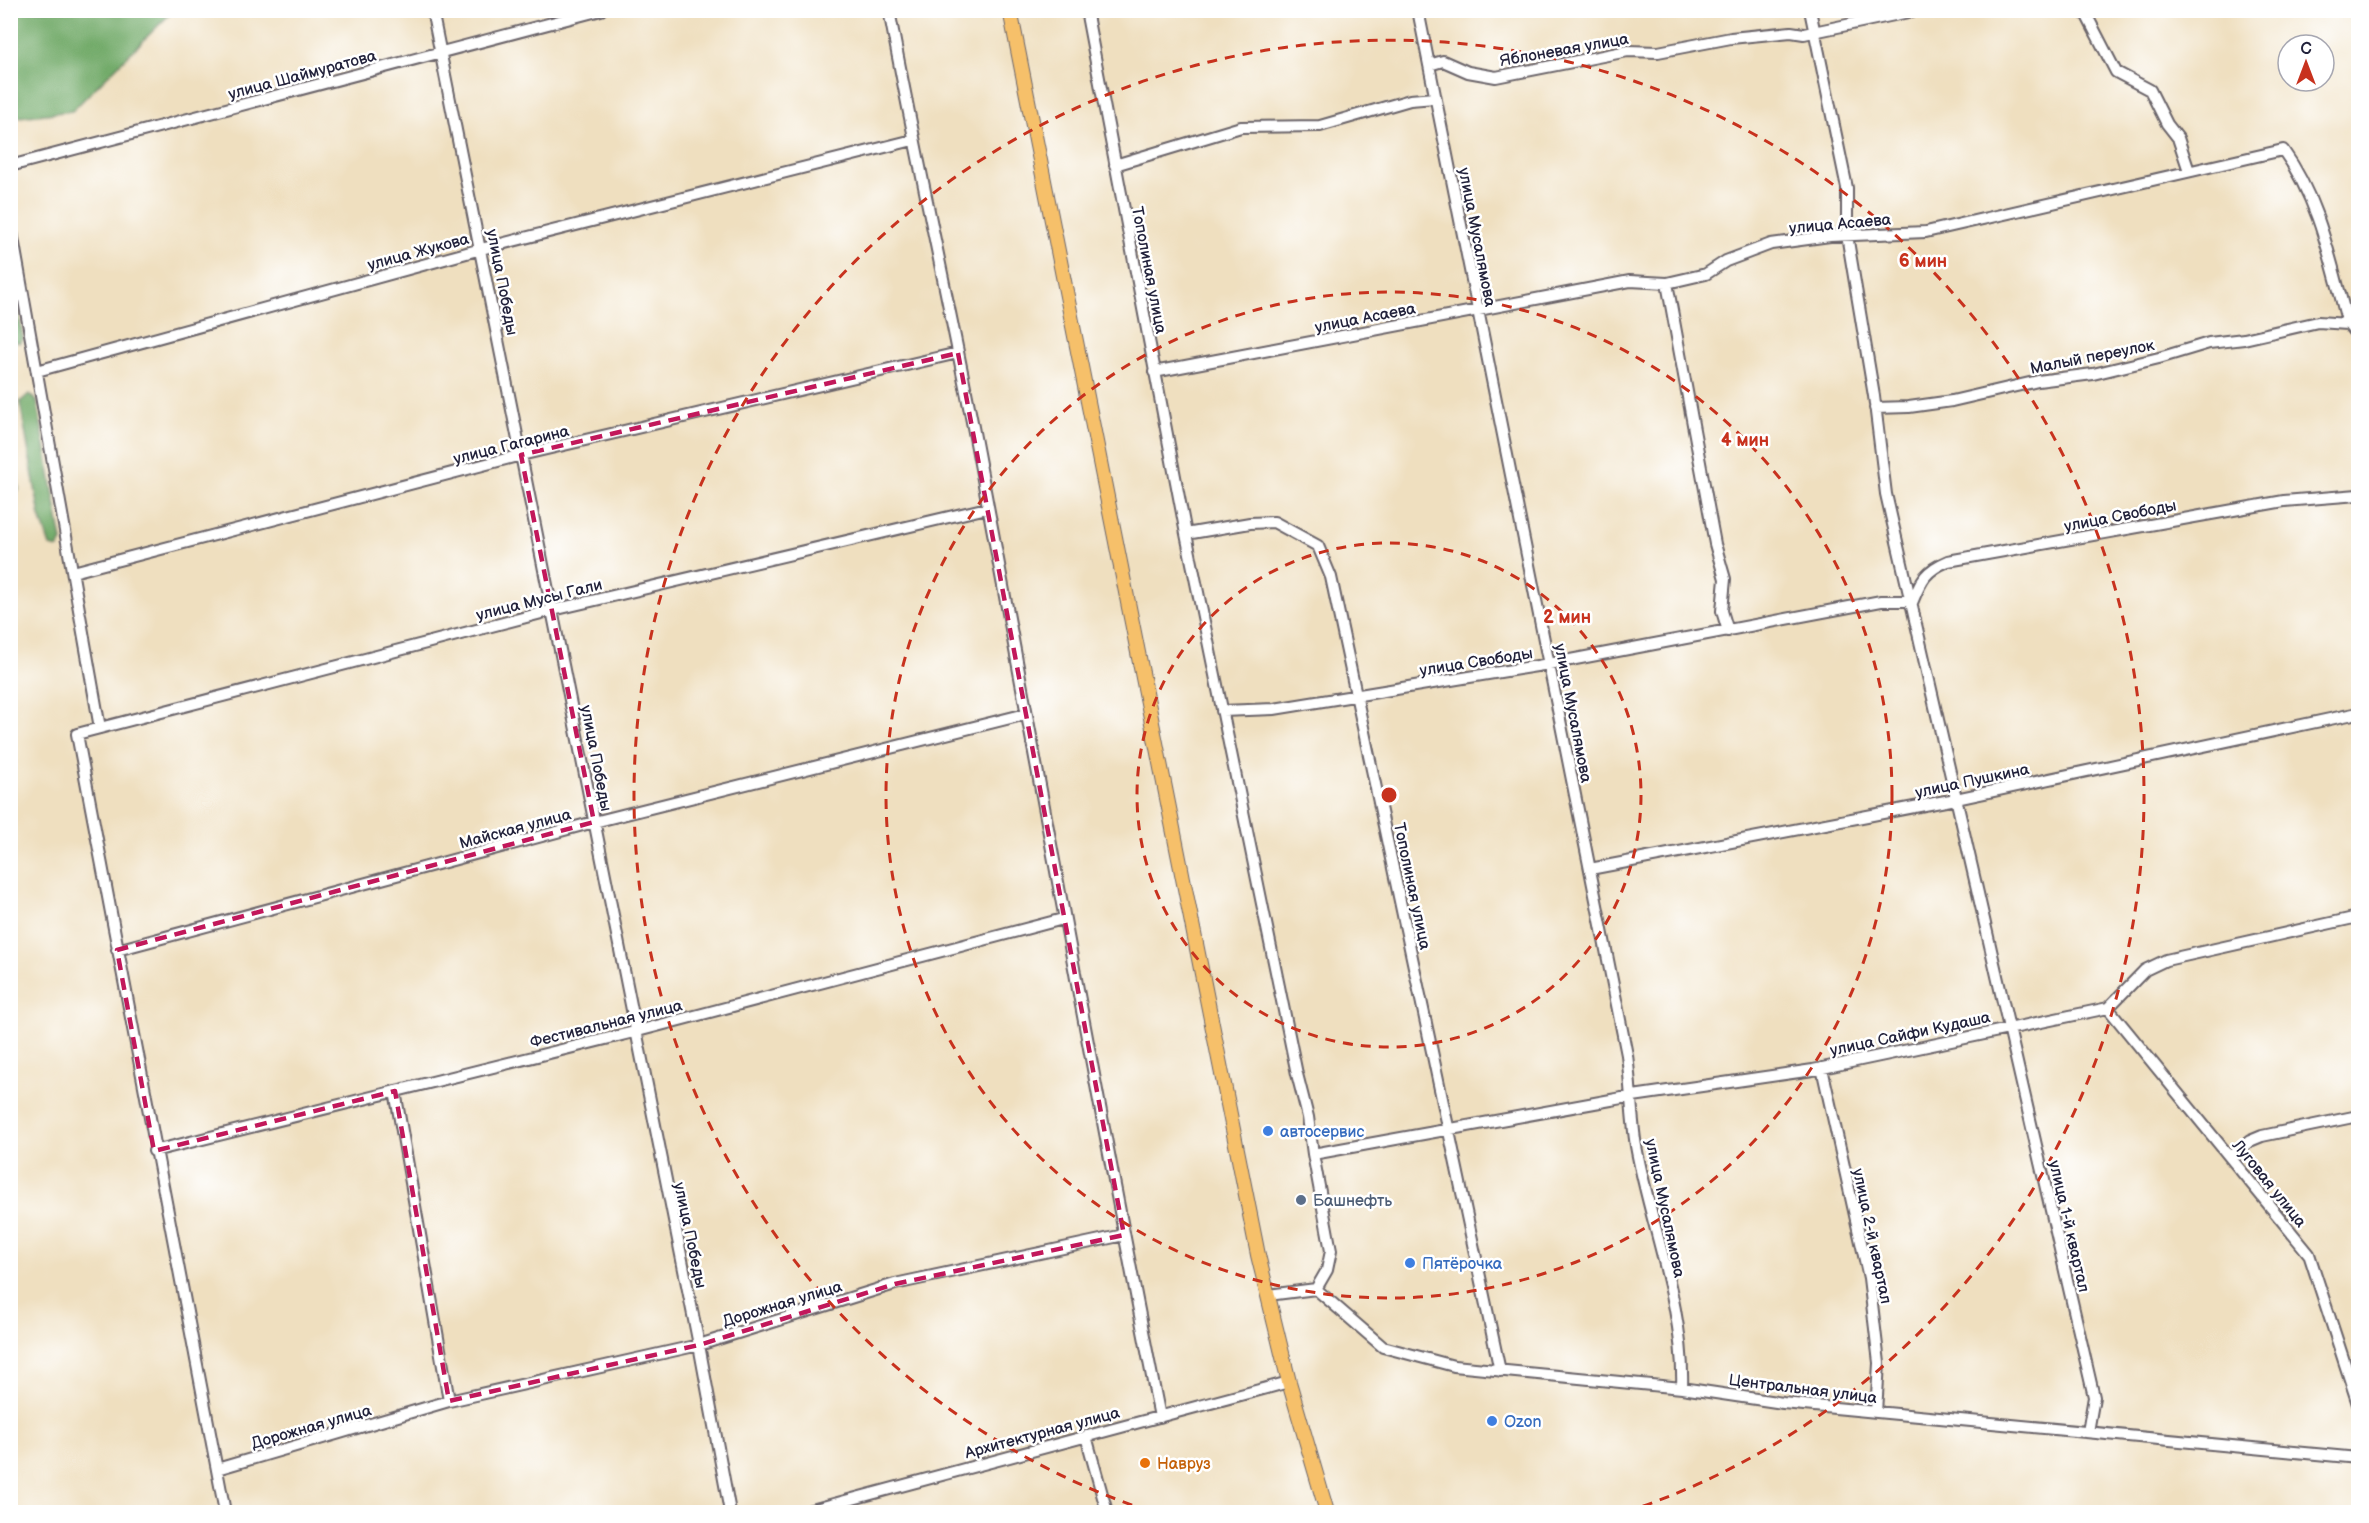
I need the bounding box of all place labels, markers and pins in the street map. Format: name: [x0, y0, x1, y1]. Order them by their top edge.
centre of rings: [1379, 785, 1399, 805]
place label: автосервис: [1280, 1123, 1364, 1142]
marker: автосервис: [1261, 1124, 1275, 1138]
place label: Башнефть: [1313, 1192, 1392, 1211]
marker: Башнефть: [1294, 1193, 1308, 1207]
place label: Пятёрочка: [1422, 1255, 1503, 1274]
marker: Пятёрочка: [1403, 1256, 1417, 1270]
place label: Ozon: [1504, 1413, 1542, 1432]
marker: Ozon: [1485, 1414, 1499, 1428]
place label: Навруз: [1157, 1455, 1211, 1474]
marker: Навруз: [1138, 1456, 1152, 1470]

